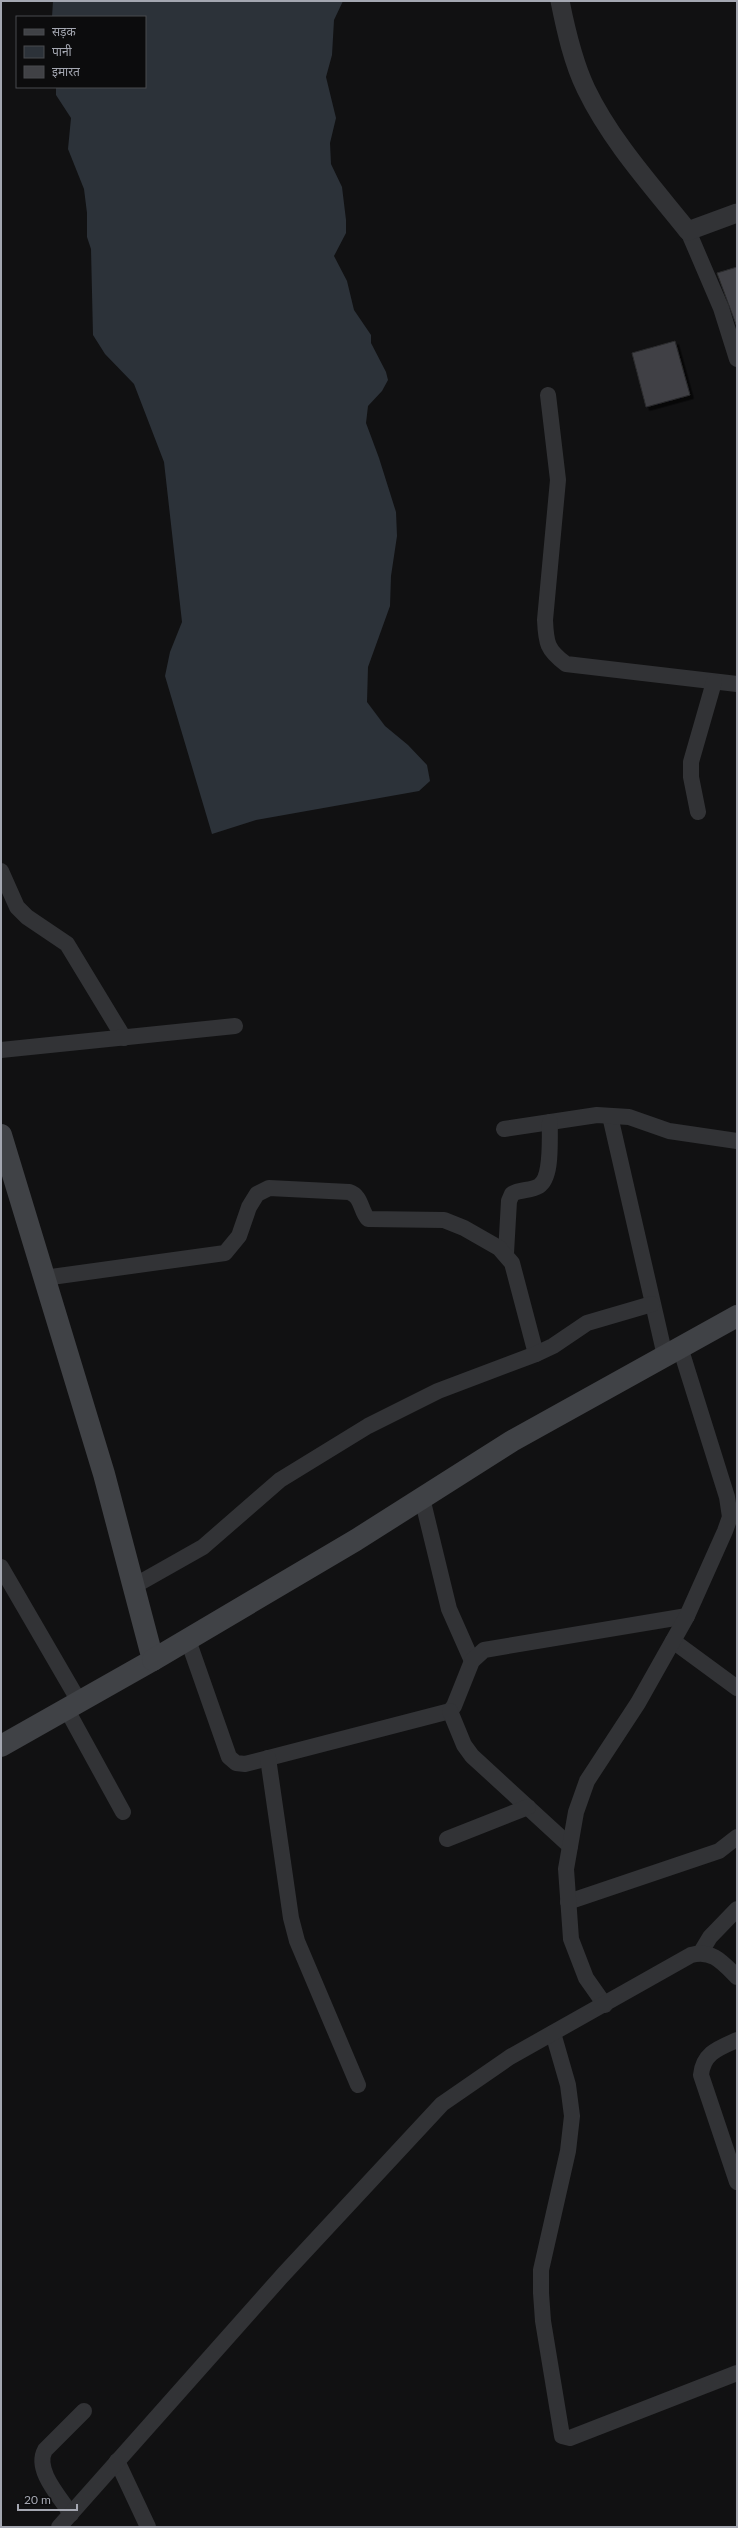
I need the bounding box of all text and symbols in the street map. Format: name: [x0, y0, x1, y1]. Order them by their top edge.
legend: [16, 16, 146, 88]
text: सड़क: [52, 24, 77, 39]
text: पानी: [52, 44, 73, 59]
text: इमारत: [52, 64, 81, 79]
scale bar: [18, 2486, 77, 2512]
text: 20 m: [24, 2492, 51, 2507]

